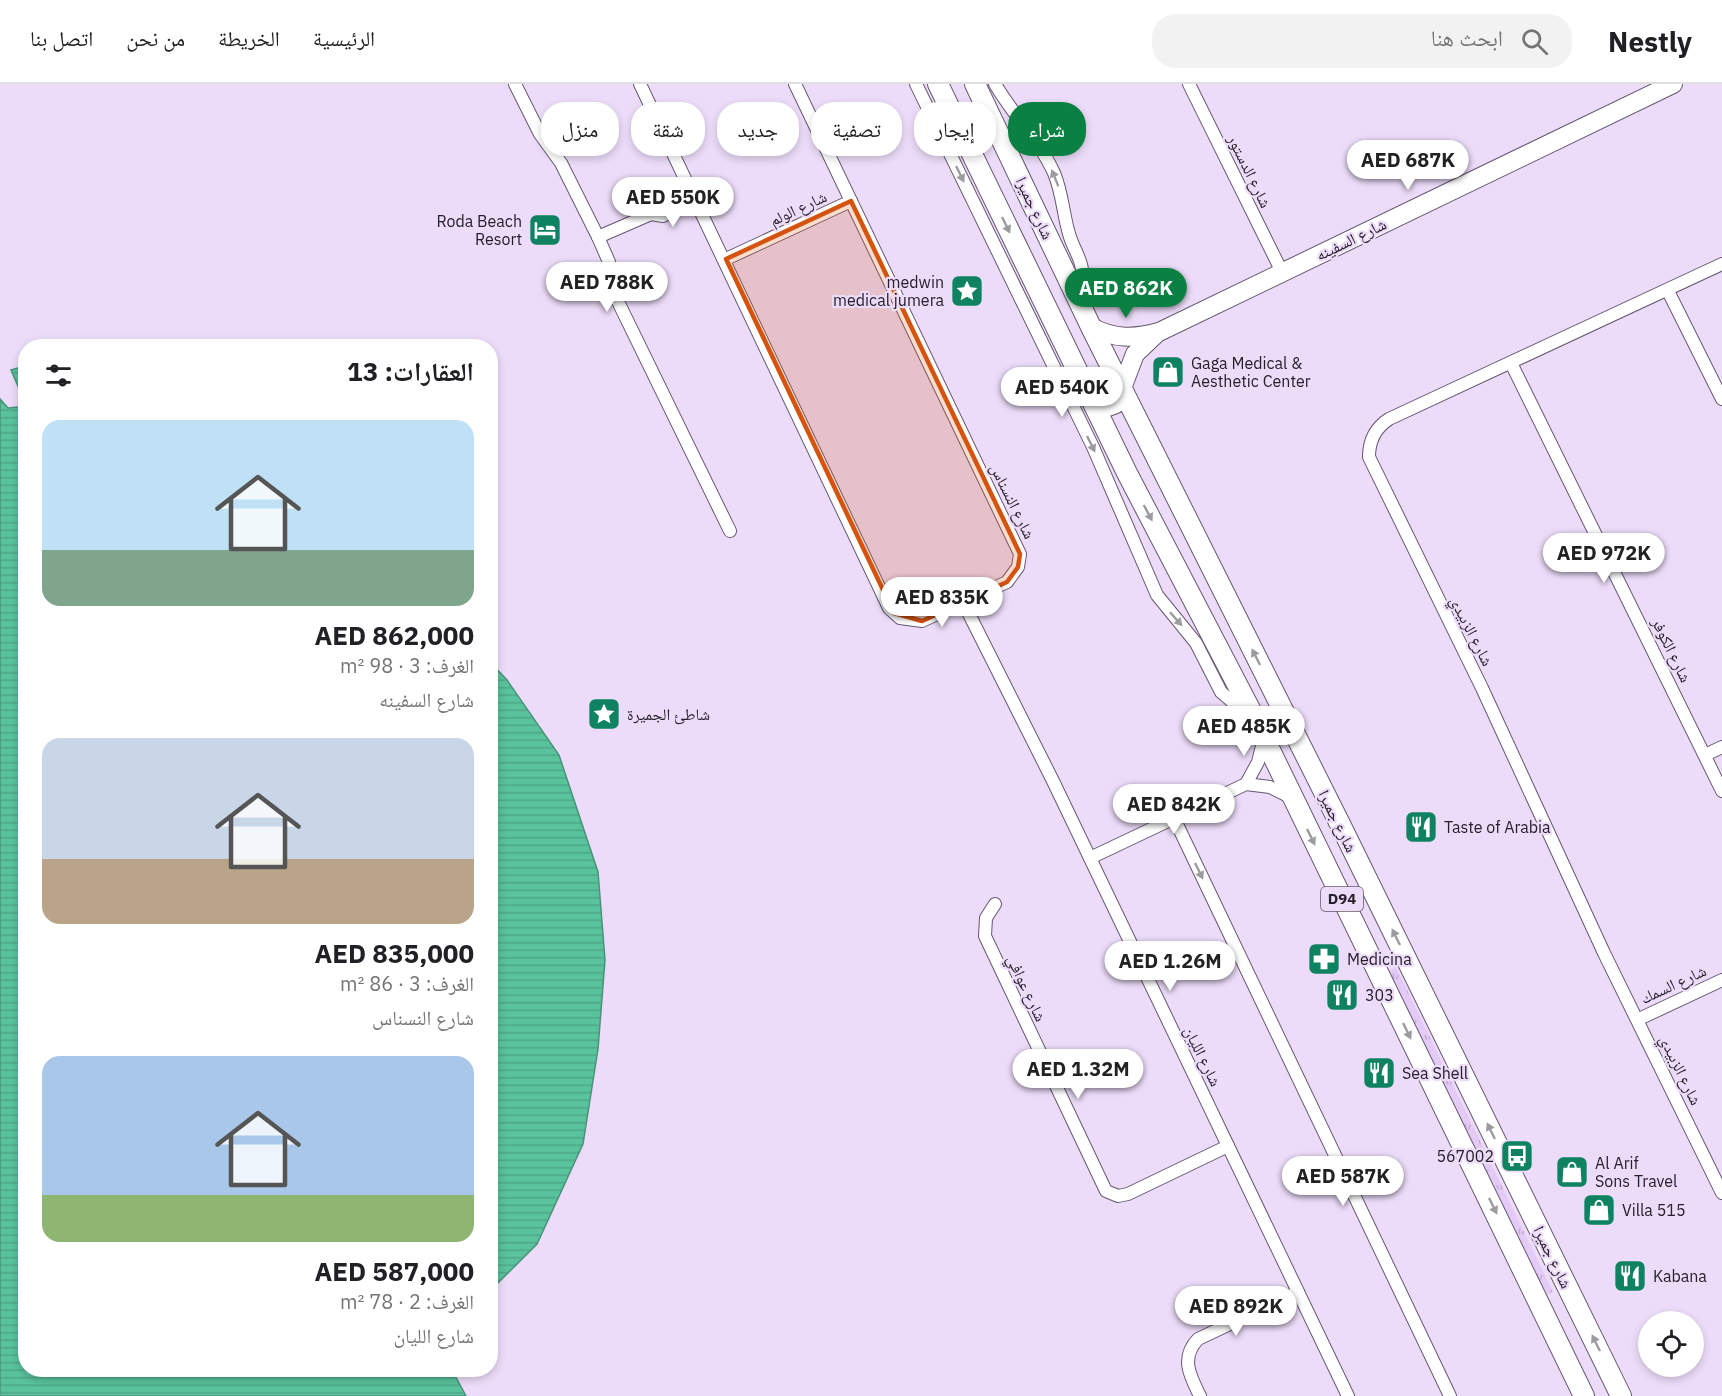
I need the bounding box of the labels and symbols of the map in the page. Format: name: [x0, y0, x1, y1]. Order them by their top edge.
street label: شارع الدستور: [1222, 130, 1276, 211]
pin: AED 687K: [1346, 140, 1470, 191]
one-way arrow: [955, 166, 964, 183]
one-way arrow: [1050, 169, 1059, 187]
street label: شارع جميرا: [1011, 173, 1058, 243]
pin: AED 550K: [611, 177, 735, 228]
street label: شارع الولم: [766, 186, 830, 231]
place label: Roda Beach Resort: [437, 211, 522, 249]
hotel icon: Roda Beach Resort: [527, 212, 563, 248]
street label: شارع السفينه: [1313, 213, 1390, 266]
one-way arrow: [1002, 217, 1011, 234]
pin: AED 788K: [545, 262, 669, 313]
pin: AED 862K: [1064, 268, 1188, 319]
place label: medwin medical jumera: [833, 272, 944, 310]
place icon: medwin medical jumera: [949, 273, 985, 309]
place label: Gaga Medical & Aesthetic Center: [1191, 353, 1311, 391]
shop icon: Gaga Medical & Aesthetic Center: [1150, 354, 1186, 390]
pin: AED 540K: [1000, 367, 1124, 418]
one-way arrow: [1087, 436, 1096, 453]
street label: شارع النسناس: [985, 460, 1040, 542]
one-way arrow: [1143, 505, 1153, 522]
pin: AED 972K: [1542, 533, 1666, 584]
pin: AED 835K: [880, 577, 1004, 628]
street label: شارع الزبيدي: [1443, 593, 1498, 671]
one-way arrow: [1169, 611, 1183, 626]
street label: شارع الكوفر: [1646, 614, 1696, 686]
one-way arrow: [1252, 648, 1262, 666]
place icon: شاطئ الجميرة: [586, 696, 622, 732]
place label: شاطئ الجميرة: [627, 704, 710, 725]
pin: AED 485K: [1182, 706, 1306, 757]
pin: AED 842K: [1112, 784, 1236, 835]
street label: شارع جميرا: [1313, 786, 1362, 856]
restaurant icon: Taste of Arabia: [1403, 809, 1439, 845]
place label: Taste of Arabia: [1444, 817, 1551, 837]
one-way arrow: [1307, 829, 1316, 846]
one-way arrow: [1194, 863, 1203, 880]
road number: D94: [1321, 887, 1363, 911]
one-way arrow: [1391, 928, 1401, 945]
pin: AED 1.26M: [1101, 941, 1239, 992]
pharmacy icon: Medicina: [1306, 941, 1342, 977]
place label: Medicina: [1347, 949, 1412, 969]
street label: شارع عوافي: [1000, 951, 1051, 1026]
street label: شارع السمك: [1637, 960, 1710, 1009]
restaurant icon: 303: [1324, 977, 1360, 1013]
place label: 303: [1365, 985, 1394, 1005]
one-way arrow: [1401, 1022, 1411, 1040]
street label: شارع الليان: [1179, 1023, 1226, 1090]
street label: شارع الزبيدي: [1653, 1032, 1707, 1110]
pin: AED 1.32M: [1009, 1049, 1147, 1100]
restaurant icon: Sea Shell: [1361, 1055, 1397, 1091]
place label: Sea Shell: [1402, 1063, 1468, 1083]
one-way arrow: [1487, 1122, 1496, 1139]
bus stop icon: 567002: [1499, 1138, 1535, 1174]
place label: 567002: [1436, 1146, 1494, 1166]
place label: Al Arif Sons Travel: [1595, 1153, 1677, 1191]
shop icon: Al Arif Sons Travel: [1554, 1154, 1590, 1190]
pin: AED 587K: [1281, 1156, 1405, 1207]
shop icon: Villa 515: [1581, 1192, 1617, 1228]
one-way arrow: [1487, 1197, 1497, 1215]
place label: Villa 515: [1622, 1200, 1686, 1220]
street label: شارع جميرا: [1528, 1222, 1577, 1292]
restaurant icon: Kabana: [1612, 1258, 1648, 1294]
place label: Kabana: [1653, 1266, 1707, 1286]
pin: AED 892K: [1174, 1286, 1298, 1337]
one-way arrow: [1591, 1335, 1600, 1352]

